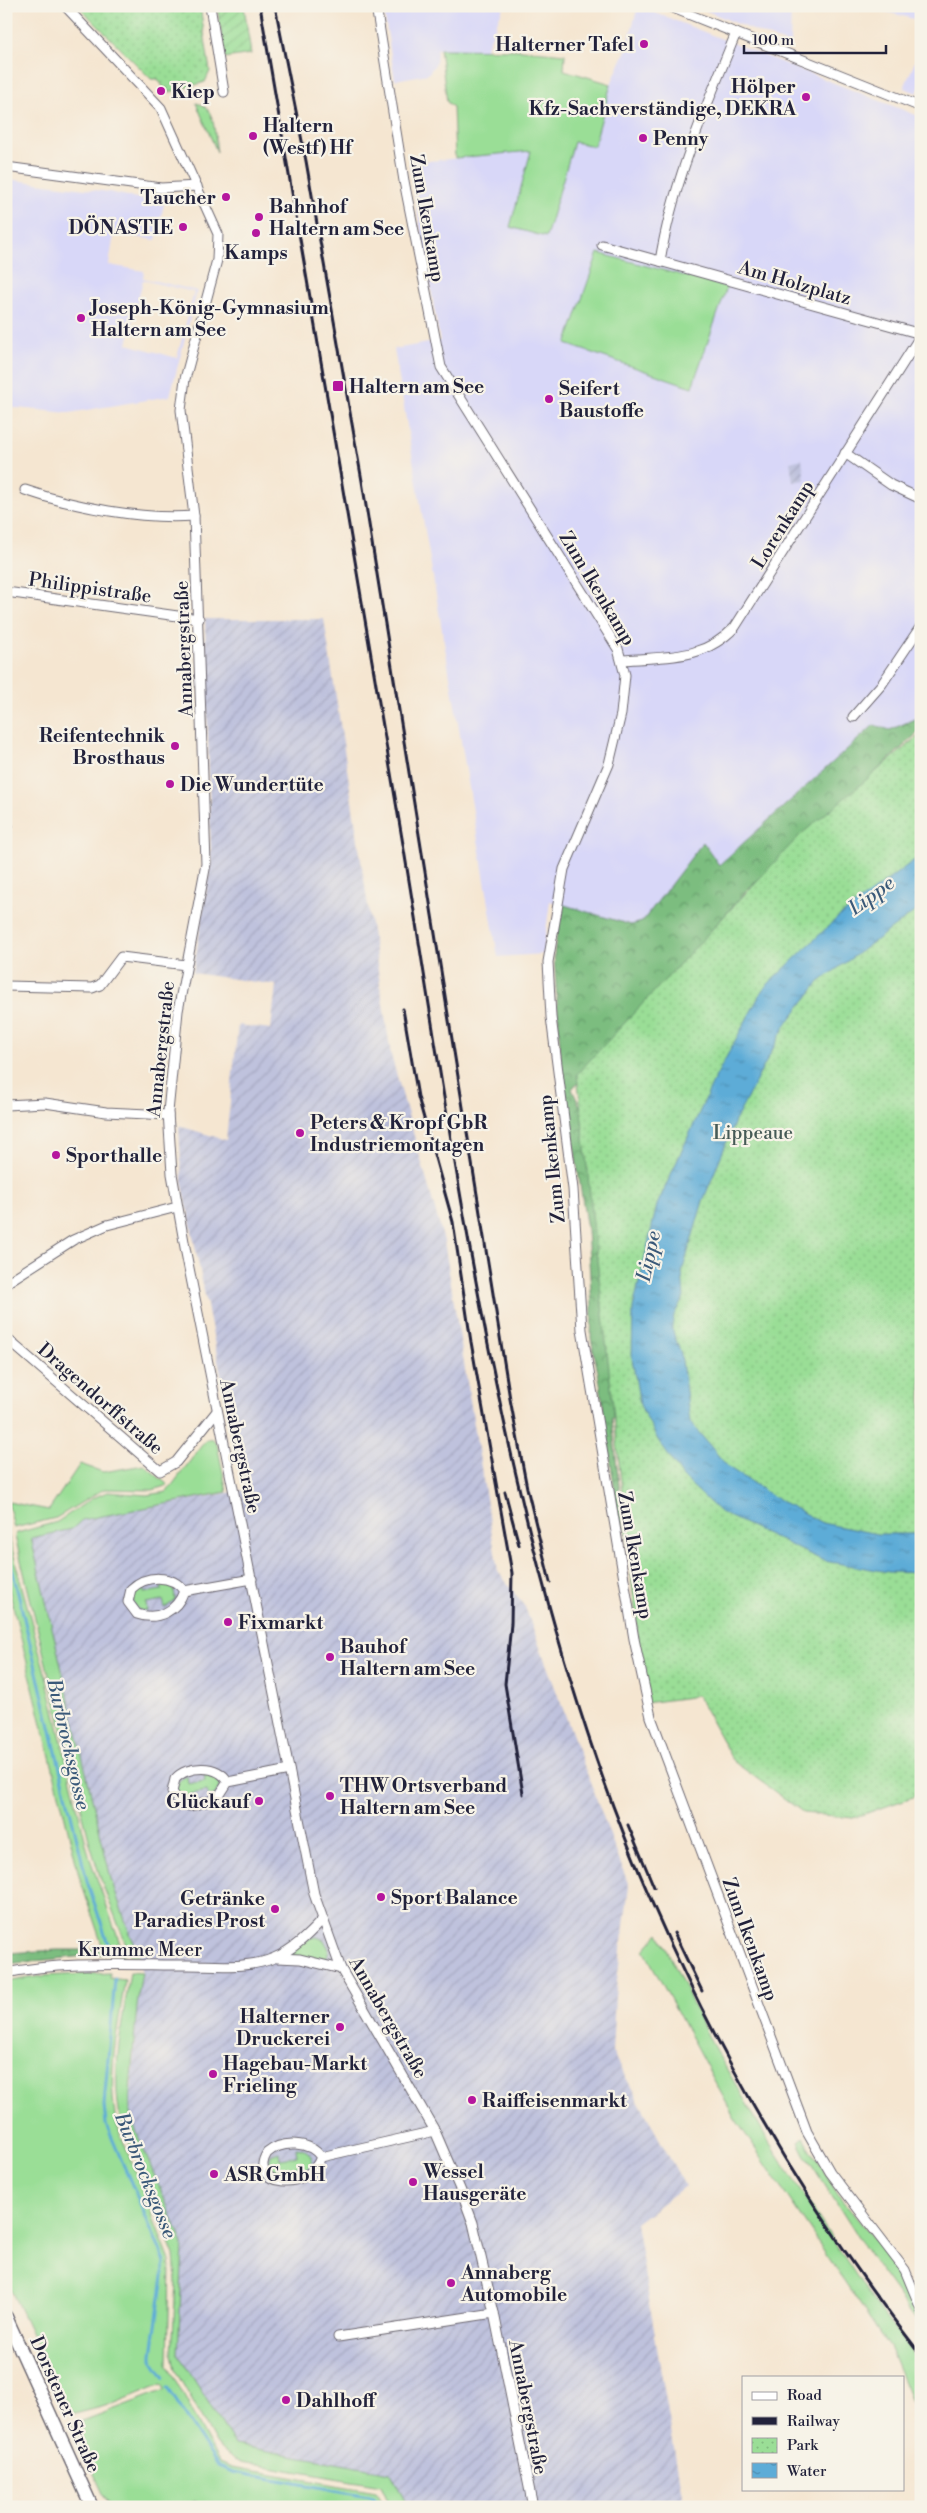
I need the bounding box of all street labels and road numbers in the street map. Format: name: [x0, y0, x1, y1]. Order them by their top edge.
street label: Zum Ikenkamp: [404, 152, 450, 284]
street label: Am Holzplatz: [735, 255, 854, 311]
street label: Lorenkamp: [746, 476, 820, 573]
street label: Zum Ikenkamp: [554, 527, 641, 650]
street label: Philippistraße: [27, 567, 153, 608]
street label: Annabergstraße: [170, 580, 198, 719]
street label: Annabergstraße: [142, 980, 180, 1119]
street label: Zum Ikenkamp: [533, 1093, 571, 1224]
street label: Dragendorffstraße: [33, 1338, 168, 1460]
street label: Annabergstraße: [214, 1376, 266, 1516]
street label: Zum Ikenkamp: [612, 1489, 658, 1621]
street label: Zum Ikenkamp: [717, 1874, 783, 2004]
street label: Krumme Meer: [78, 1938, 202, 1962]
street label: Annabergstraße: [343, 1951, 433, 2083]
street label: Dorstener Straße: [24, 2332, 106, 2476]
street label: Annabergstraße: [503, 2337, 553, 2477]

